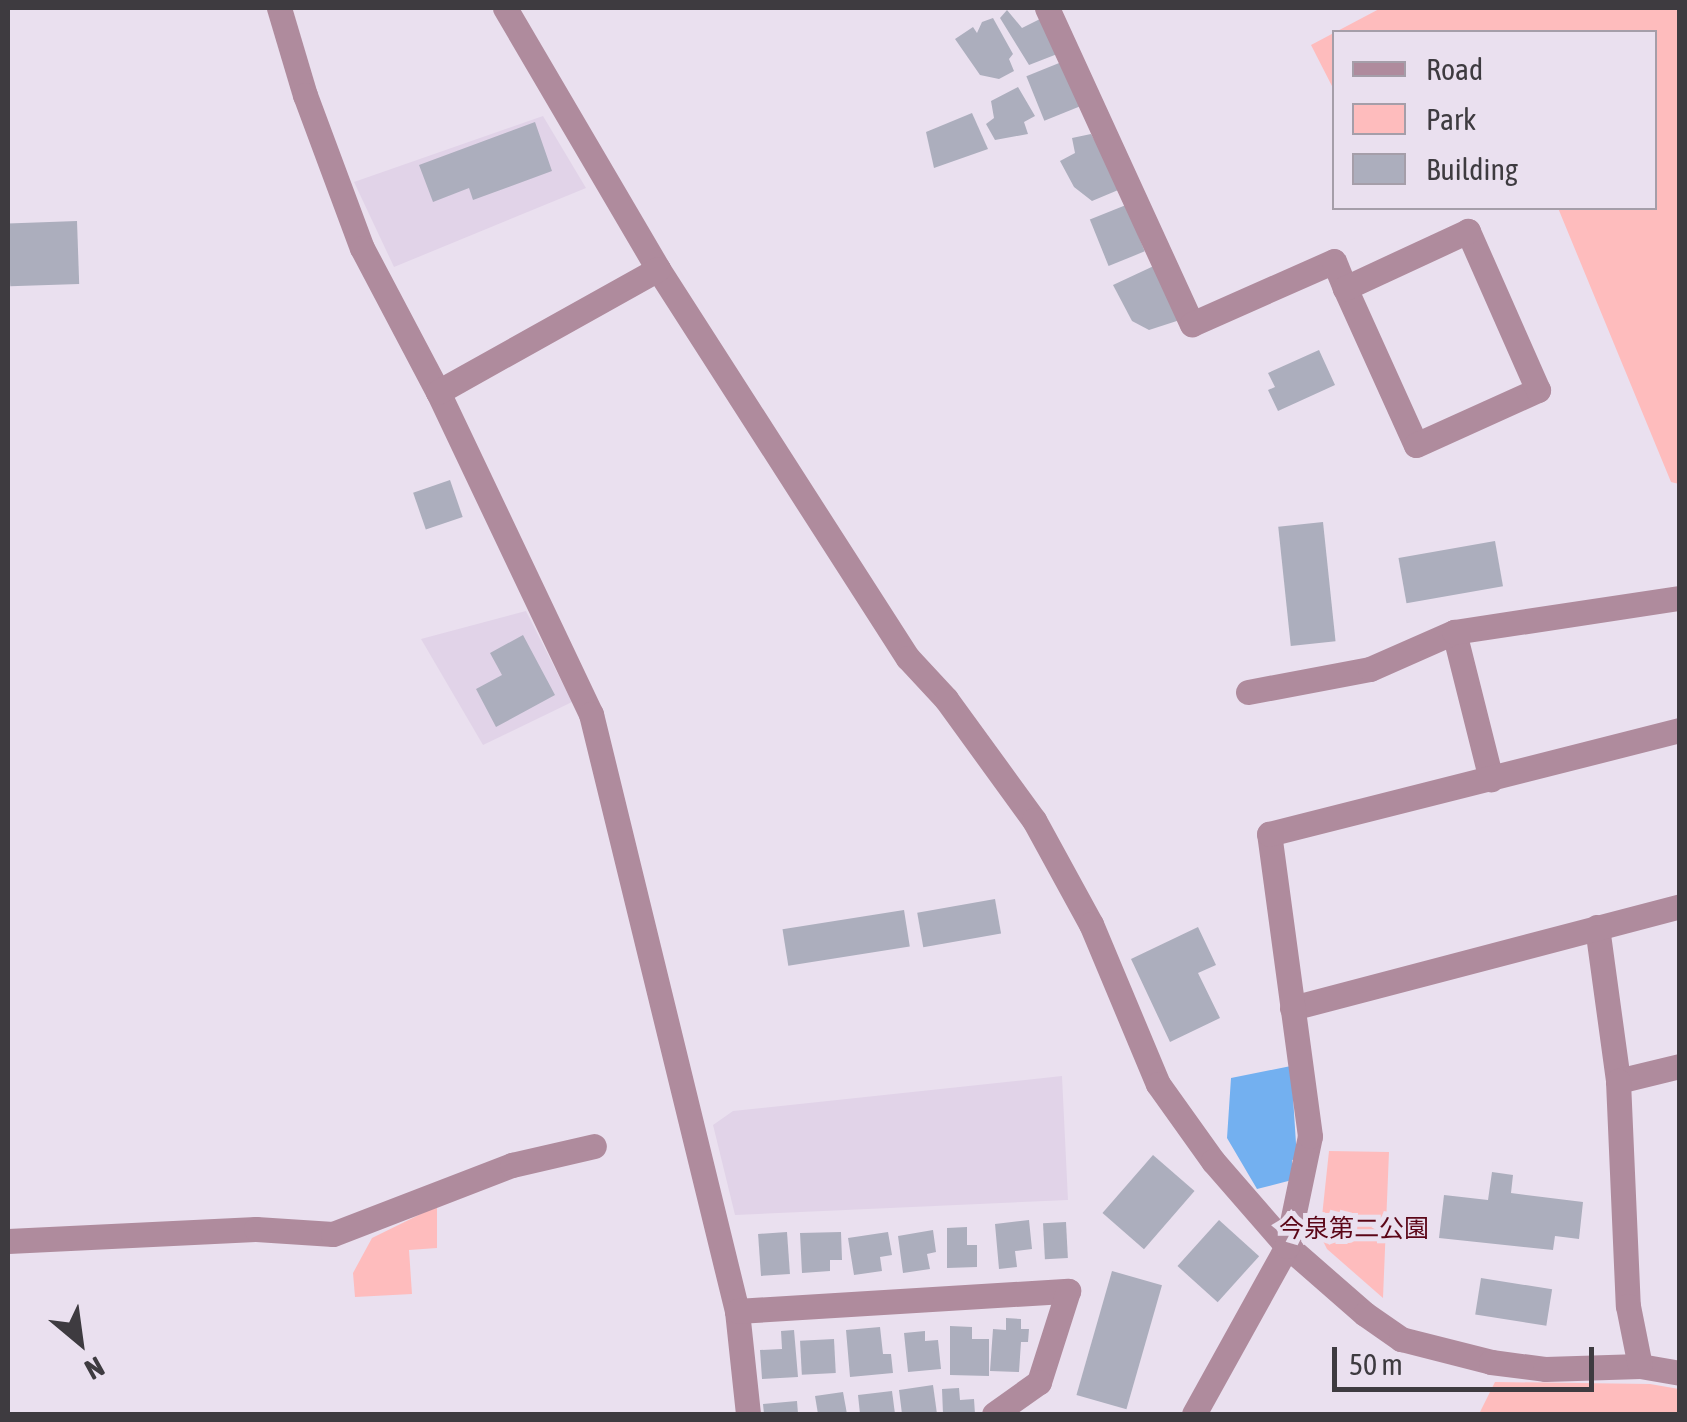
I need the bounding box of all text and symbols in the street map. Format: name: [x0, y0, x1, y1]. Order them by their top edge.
legend: [1332, 30, 1657, 210]
text: Road: [1426, 52, 1483, 86]
text: Park: [1426, 102, 1476, 136]
text: Building: [1426, 152, 1518, 186]
park label: 今泉第二公園: [1279, 1213, 1429, 1243]
north arrow: [30, 1292, 130, 1392]
scale bar: [1337, 1327, 1600, 1389]
text: 50 m: [1349, 1347, 1403, 1381]
text: N: [80, 1350, 110, 1386]

